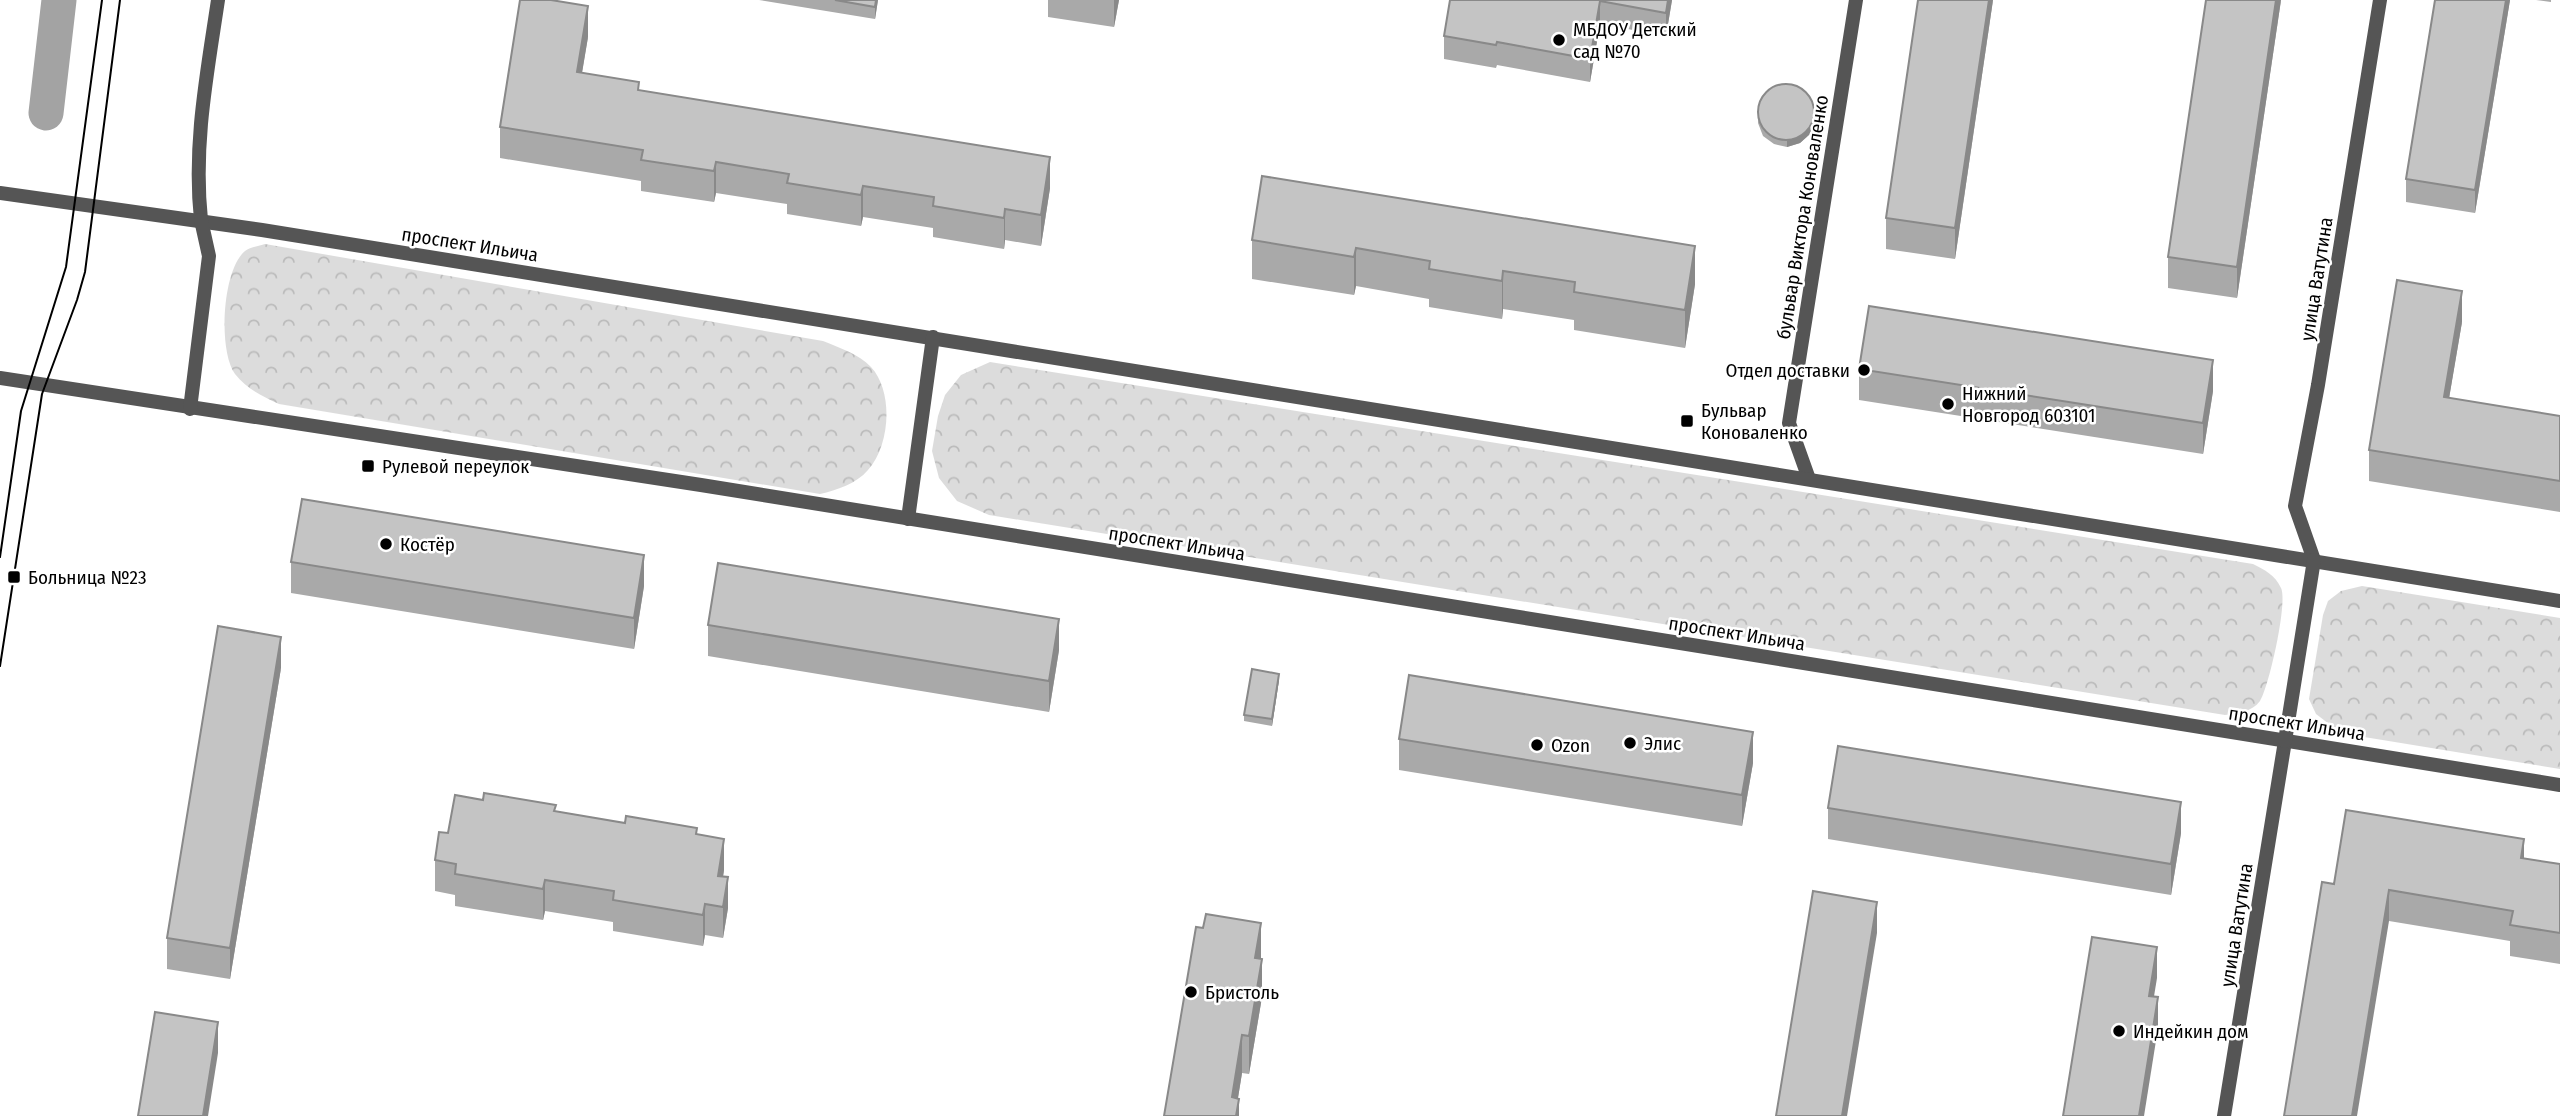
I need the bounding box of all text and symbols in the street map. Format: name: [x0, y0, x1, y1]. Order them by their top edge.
place label: МБДОУ Детский сад №70: [1573, 18, 1697, 63]
marker: МБДОУ Детский сад №70: [1551, 32, 1567, 48]
street label: бульвар Виктора Коноваленко: [1772, 93, 1833, 341]
street label: улица Ватутина: [2295, 216, 2338, 343]
street label: проспект Ильича: [400, 222, 540, 267]
place label: Отдел доставки: [1726, 359, 1850, 382]
marker: Отдел доставки: [1856, 362, 1872, 378]
place label: Нижний Новгород 603101: [1962, 382, 2095, 427]
marker: Нижний Новгород 603101: [1940, 396, 1956, 412]
place label: Бульвар Коноваленко: [1701, 399, 1808, 444]
marker: Бульвар Коноваленко: [1679, 413, 1695, 429]
place label: Рулевой переулок: [382, 455, 529, 478]
marker: Рулевой переулок: [360, 458, 376, 474]
street label: проспект Ильича: [1107, 521, 1247, 566]
place label: Костёр: [400, 533, 455, 556]
marker: Костёр: [378, 536, 394, 552]
place label: Больница №23: [28, 566, 147, 589]
marker: Больница №23: [6, 569, 22, 585]
street label: проспект Ильича: [1667, 611, 1807, 656]
street label: проспект Ильича: [2227, 701, 2367, 746]
place label: Элис: [1644, 732, 1681, 755]
place label: Ozon: [1551, 734, 1590, 757]
marker: Элис: [1622, 735, 1638, 751]
marker: Ozon: [1529, 737, 1545, 753]
street label: улица Ватутина: [2215, 862, 2258, 989]
place label: Бристоль: [1205, 981, 1279, 1004]
marker: Бристоль: [1183, 984, 1199, 1000]
place label: Индейкин дом: [2133, 1020, 2249, 1043]
marker: Индейкин дом: [2111, 1023, 2127, 1039]

